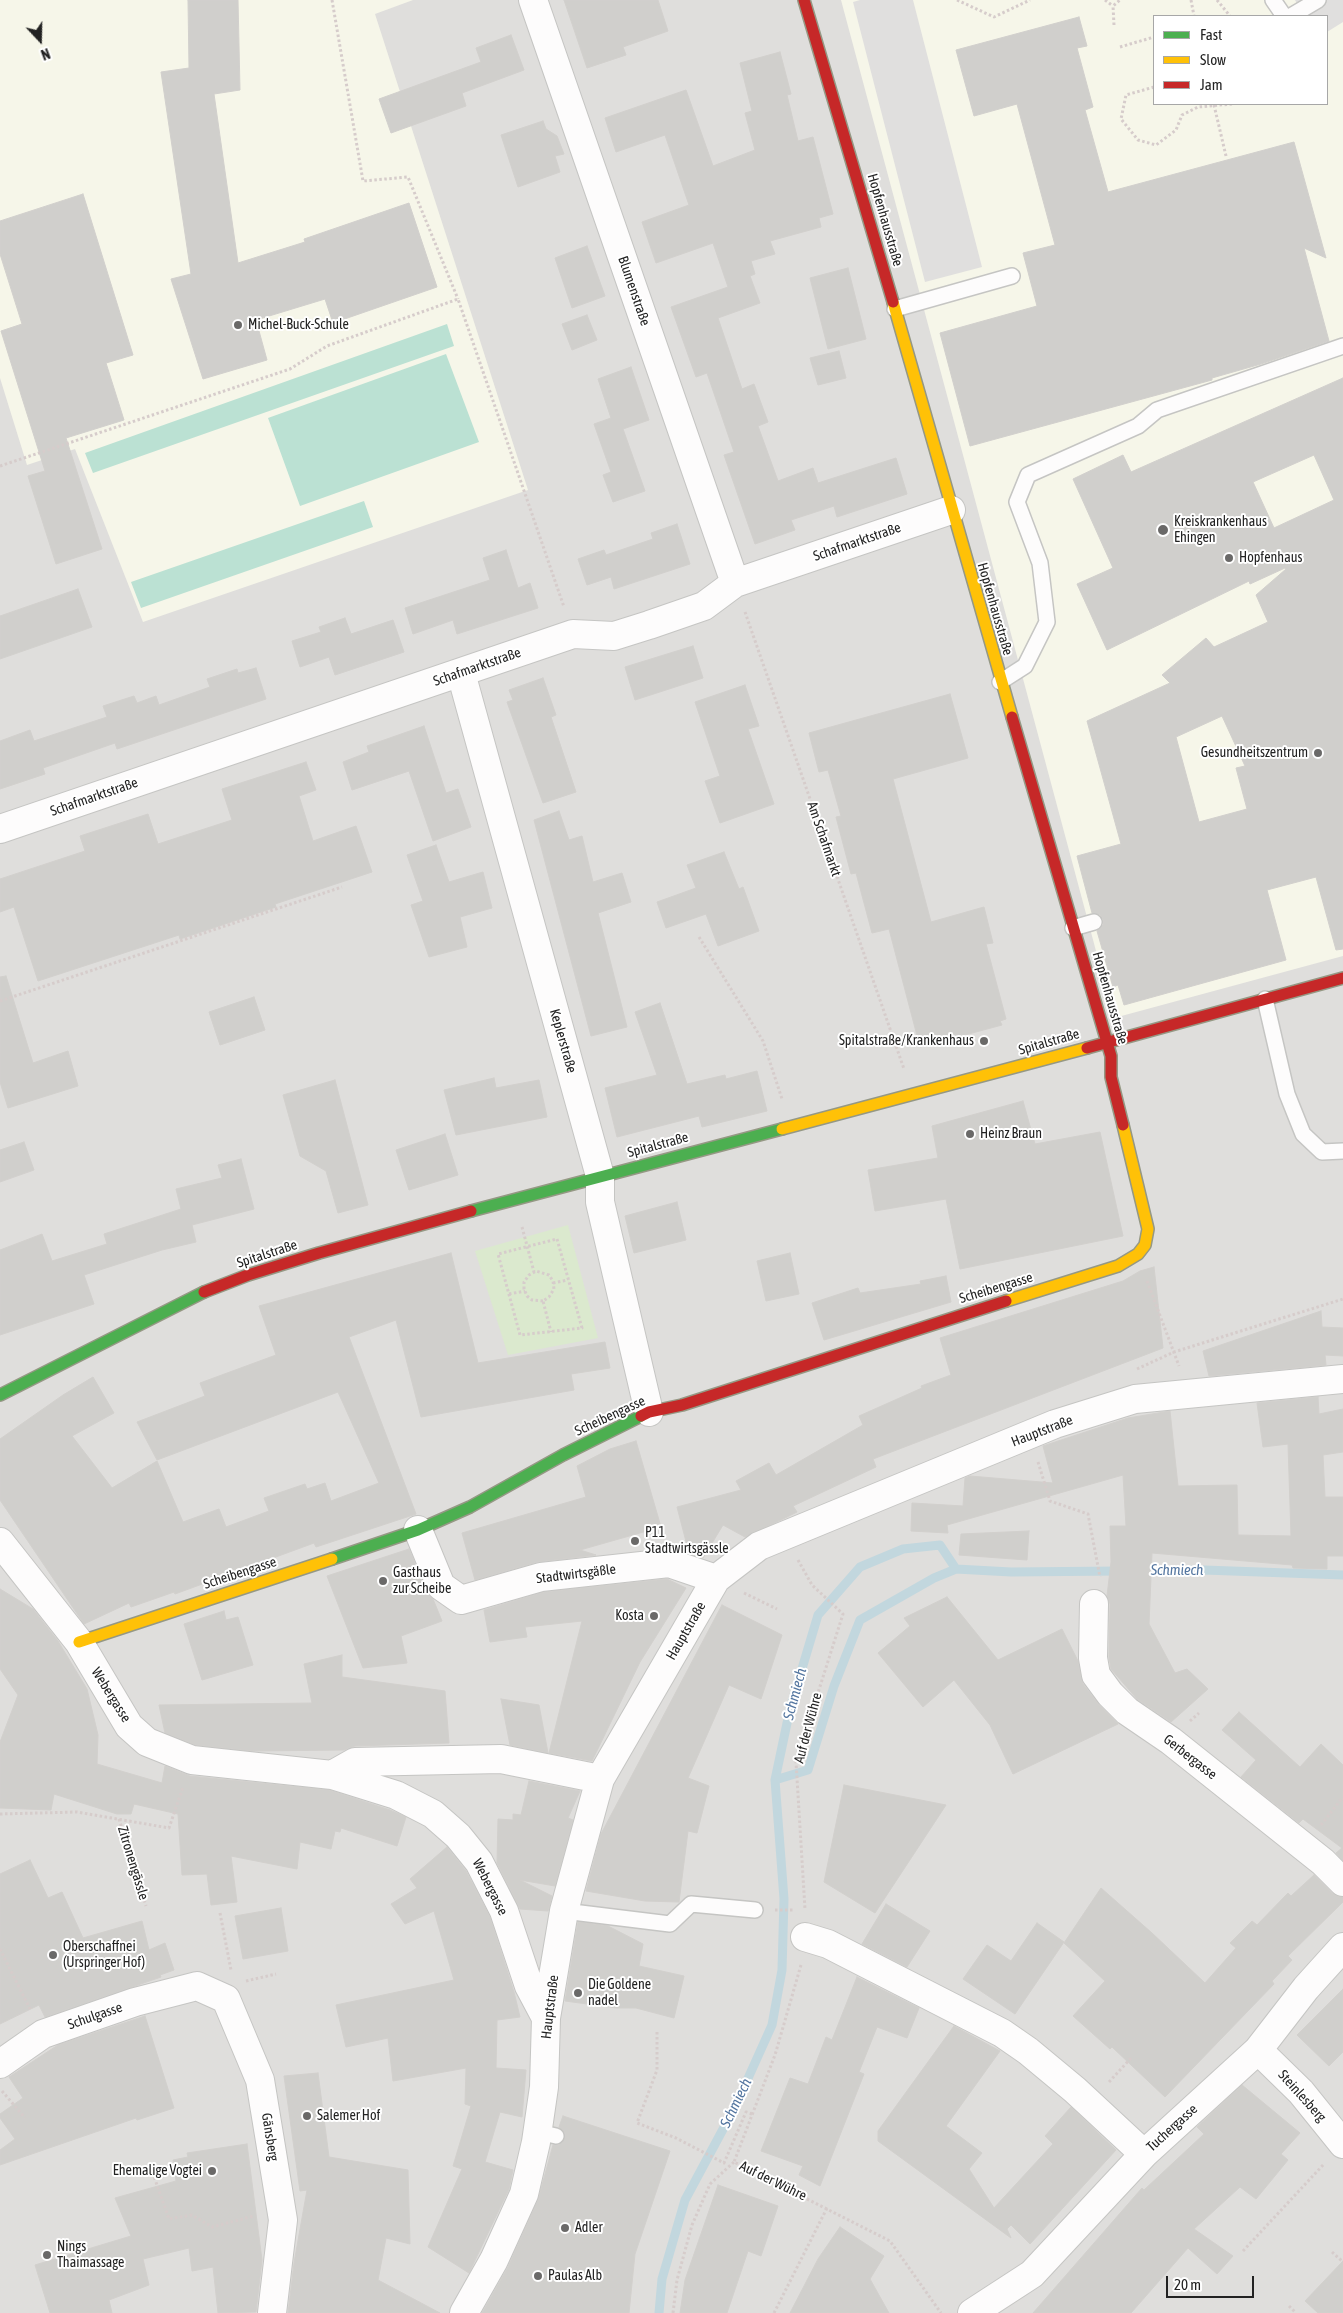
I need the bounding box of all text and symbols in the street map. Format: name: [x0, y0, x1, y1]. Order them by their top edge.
north arrow: [15, 15, 65, 65]
legend: [1153, 15, 1328, 105]
text: Fast: [1200, 26, 1222, 43]
text: N: [39, 45, 52, 63]
text: Slow: [1200, 51, 1226, 68]
text: Jam: [1200, 76, 1223, 93]
street label: Hopfenhausstraße: [864, 172, 906, 268]
street label: Blumenstraße: [614, 254, 654, 328]
place label: Michel-Buck-Schule: [248, 317, 349, 333]
marker: Michel-Buck-Schule: [232, 319, 244, 331]
place label: Kreiskrankenhaus Ehingen: [1174, 514, 1267, 546]
street label: Schafmarktstraße: [811, 519, 903, 565]
marker: Kreiskrankenhaus Ehingen: [1156, 523, 1170, 537]
place label: Hopfenhaus: [1239, 550, 1302, 566]
marker: Hopfenhaus: [1223, 552, 1235, 564]
street label: Hopfenhausstraße: [974, 561, 1016, 657]
street label: Schafmarktstraße: [431, 644, 523, 690]
place label: Gesundheitszentrum: [1201, 745, 1308, 761]
marker: Gesundheitszentrum: [1312, 747, 1324, 759]
street label: Schafmarktstraße: [48, 774, 140, 820]
street label: Am Schafmarkt: [803, 799, 845, 879]
street label: Hopfenhausstraße: [1089, 950, 1131, 1046]
street label: Keplerstraße: [546, 1007, 580, 1075]
street label: Spitalstraße: [1017, 1025, 1081, 1059]
place label: Spitalstraße/Krankenhaus: [839, 1033, 974, 1049]
marker: Spitalstraße/Krankenhaus: [978, 1035, 990, 1047]
place label: Heinz Braun: [980, 1126, 1042, 1142]
marker: Heinz Braun: [964, 1128, 976, 1140]
street label: Spitalstraße: [626, 1129, 690, 1161]
street label: Spitalstraße: [235, 1236, 299, 1272]
street label: Scheibengasse: [957, 1269, 1035, 1307]
street label: Scheibengasse: [572, 1392, 648, 1440]
street label: Hauptstraße: [1009, 1412, 1075, 1450]
place label: P11 Stadtwirtsgässle: [645, 1525, 729, 1558]
marker: P11 Stadtwirtsgässle: [629, 1535, 641, 1547]
street label: Scheibengasse: [201, 1553, 279, 1593]
street label: Stadtwirtsgäßle: [535, 1561, 617, 1587]
water label: Schmiech: [1151, 1561, 1203, 1579]
place label: Gasthaus zur Scheibe: [393, 1565, 451, 1598]
marker: Gasthaus zur Scheibe: [377, 1575, 389, 1587]
street label: Hauptstraße: [663, 1599, 709, 1663]
place label: Kosta: [615, 1608, 644, 1624]
marker: Kosta: [648, 1610, 660, 1622]
street label: Webergasse: [88, 1665, 134, 1725]
water label: Schmiech: [779, 1666, 811, 1722]
street label: Auf der Wühre: [791, 1691, 825, 1765]
street label: Gerbergasse: [1160, 1731, 1220, 1783]
street label: Zitronengässle: [114, 1824, 152, 1902]
street label: Webergasse: [469, 1856, 511, 1918]
place label: Oberschaffnei (Urspringer Hof): [63, 1939, 145, 1971]
marker: Oberschaffnei (Urspringer Hof): [47, 1949, 59, 1961]
street label: Hauptstraße: [538, 1974, 562, 2040]
place label: Die Goldene nadel: [588, 1977, 651, 2010]
marker: Die Goldene nadel: [572, 1987, 584, 1999]
street label: Schulgasse: [66, 1999, 124, 2033]
street label: Steinlesberg: [1274, 2067, 1330, 2125]
water label: Schmiech: [716, 2075, 756, 2131]
street label: Tuchergasse: [1143, 2101, 1201, 2155]
place label: Salemer Hof: [317, 2108, 380, 2124]
marker: Salemer Hof: [301, 2110, 313, 2122]
street label: Gänsberg: [258, 2112, 282, 2162]
street label: Auf der Wühre: [737, 2158, 809, 2204]
place label: Ehemalige Vogtei: [113, 2163, 202, 2179]
marker: Ehemalige Vogtei: [206, 2165, 218, 2177]
place label: Adler: [575, 2220, 603, 2236]
marker: Adler: [559, 2222, 571, 2234]
place label: Nings Thaimassage: [57, 2239, 124, 2272]
marker: Nings Thaimassage: [41, 2249, 53, 2261]
scale bar: [1168, 2266, 1256, 2298]
place label: Paulas Alb: [548, 2268, 602, 2284]
marker: Paulas Alb: [532, 2270, 544, 2282]
text: 20 m: [1174, 2276, 1201, 2293]

